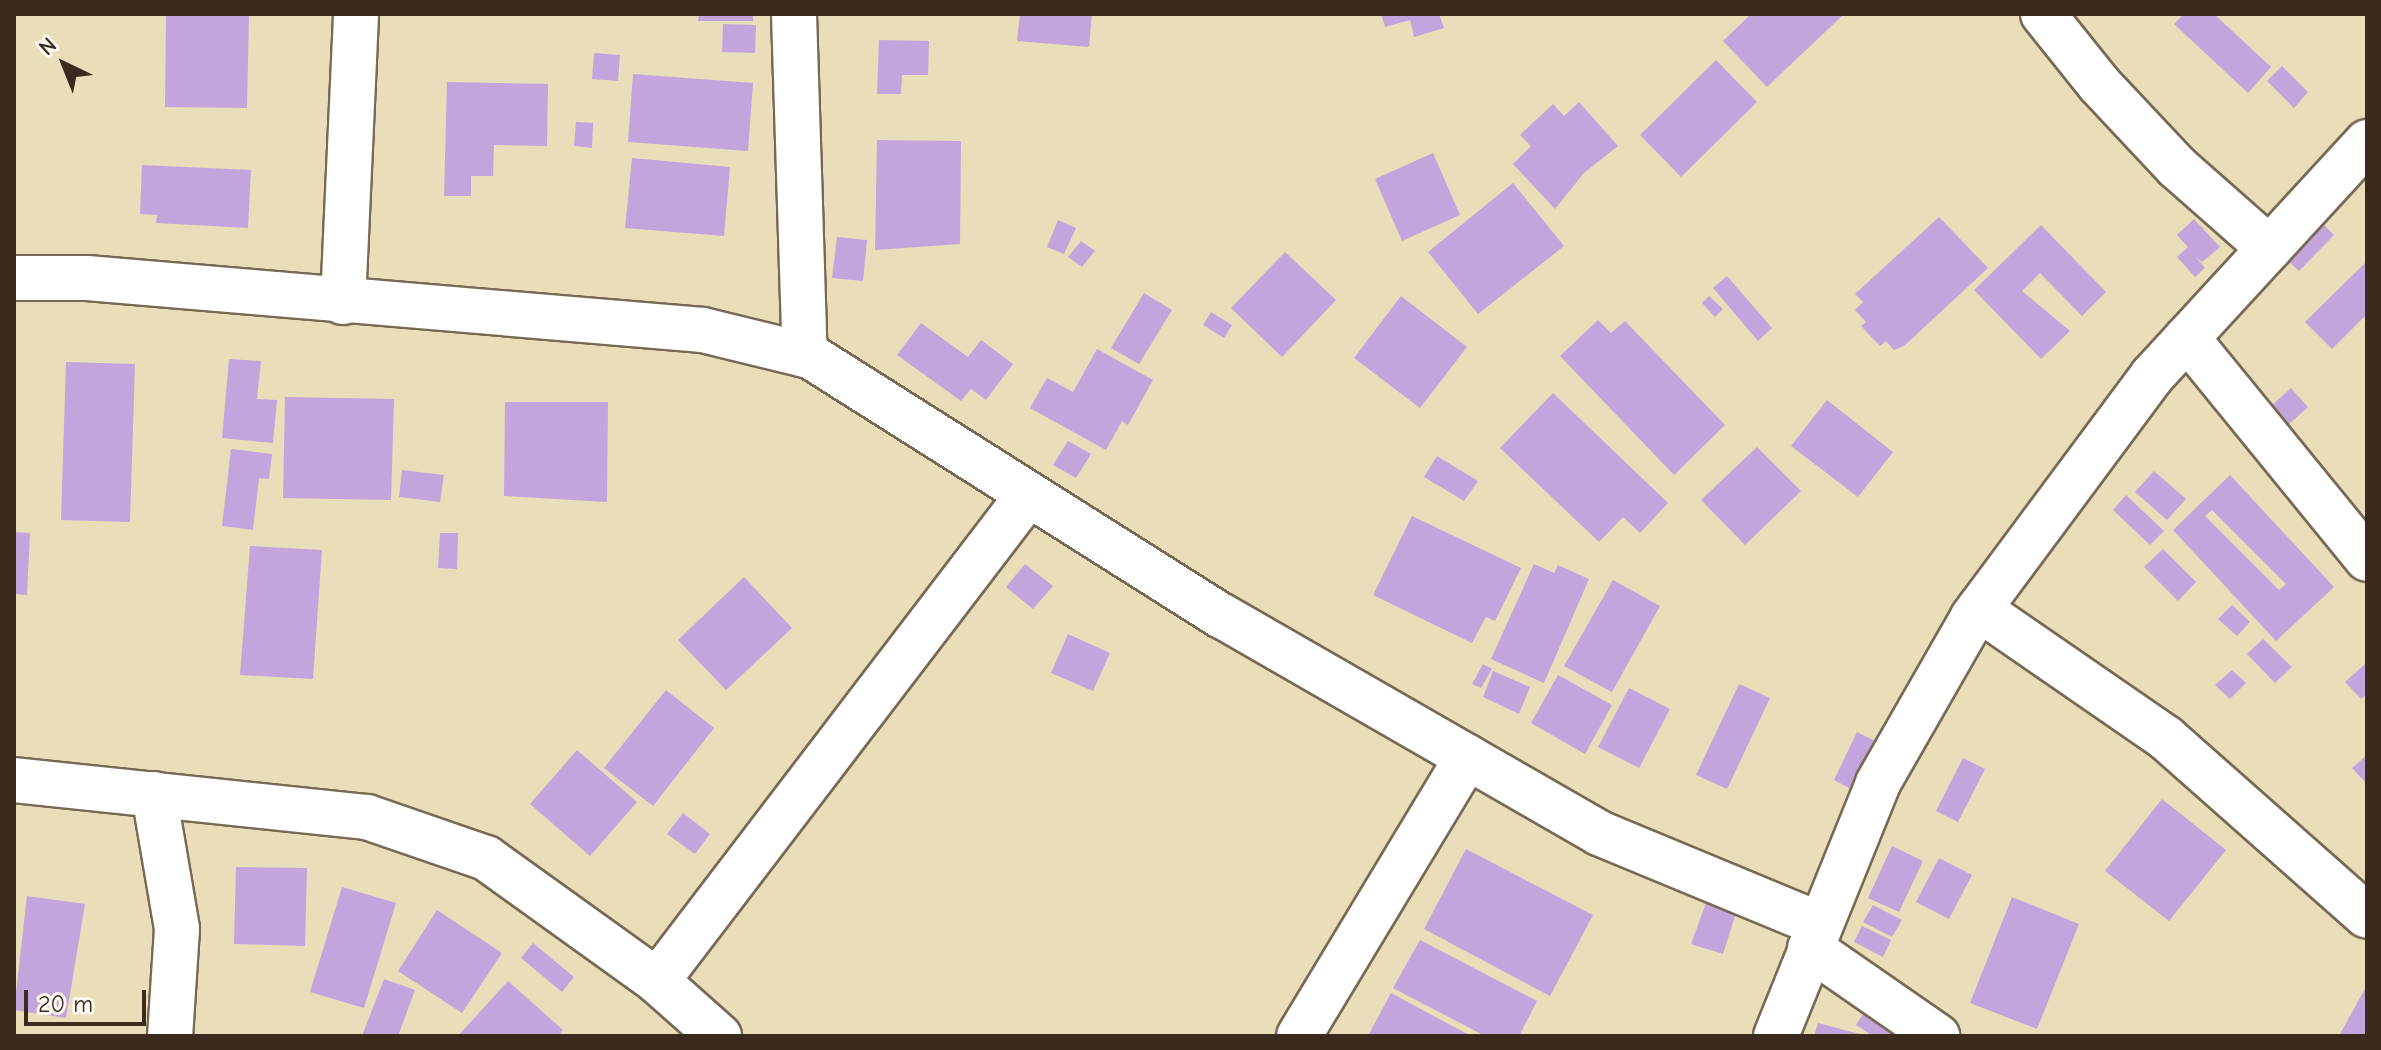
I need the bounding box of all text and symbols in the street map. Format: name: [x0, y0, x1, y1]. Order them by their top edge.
north arrow: [24, 24, 104, 104]
text: N: [34, 32, 62, 61]
scale bar: [28, 974, 150, 1024]
text: 20 m: [38, 990, 93, 1018]

